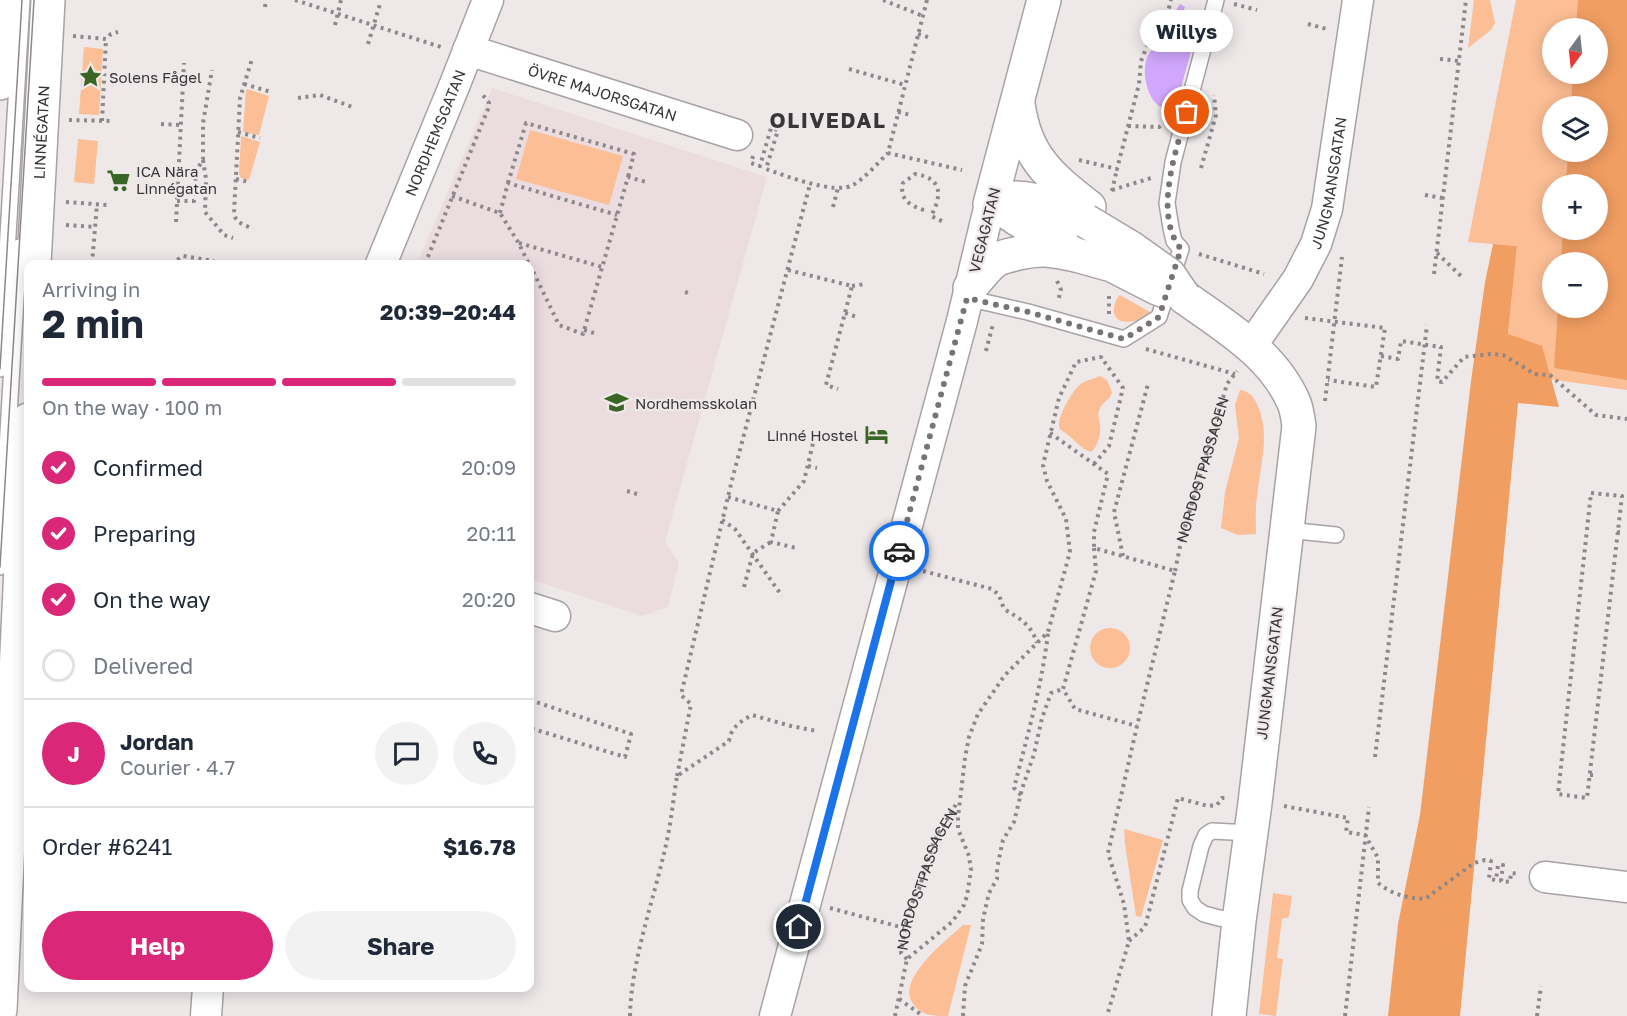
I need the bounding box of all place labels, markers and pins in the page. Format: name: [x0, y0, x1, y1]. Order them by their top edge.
callout: Willys: [1140, 10, 1234, 52]
place icon: Solens Fågel: [78, 64, 104, 90]
place label: Solens Fågel: [109, 68, 202, 86]
pin: [1161, 86, 1212, 137]
place label: ICA Nära Linnégatan: [136, 162, 217, 197]
supermarket icon: ICA Nära Linnégatan: [105, 167, 131, 193]
school or university icon: Nordhemsskolan: [604, 390, 630, 416]
place label: Nordhemsskolan: [635, 394, 757, 412]
hotel icon: Linné Hostel: [863, 422, 889, 448]
place label: Linné Hostel: [767, 426, 858, 444]
pin: [773, 901, 824, 952]

